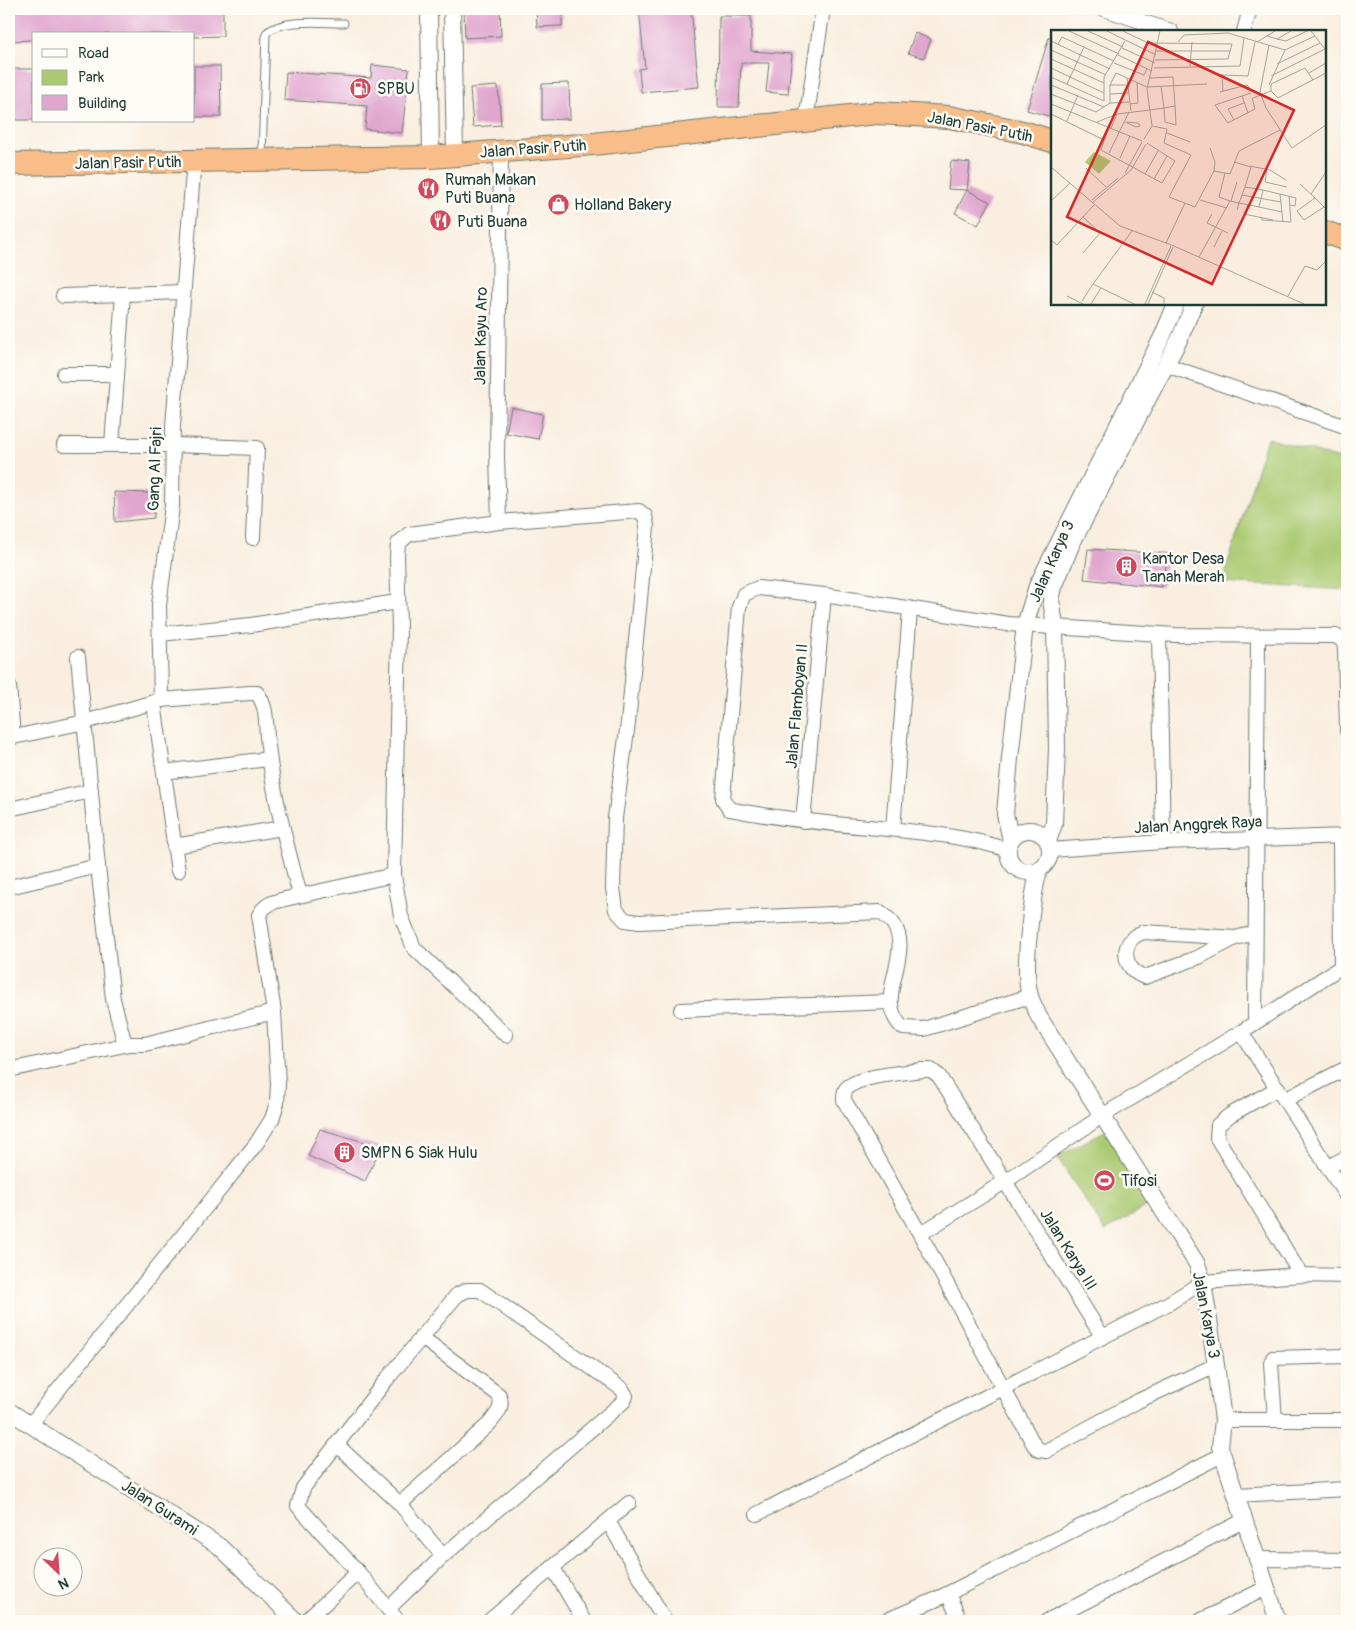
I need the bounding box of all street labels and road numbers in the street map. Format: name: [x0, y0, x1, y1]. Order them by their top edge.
street label: Jalan Pasir Putih: [925, 107, 1034, 147]
street label: Jalan Pasir Putih: [479, 135, 587, 163]
street label: Jalan Pasir Putih: [74, 152, 182, 174]
street label: Jalan Kayu Aro: [470, 286, 492, 385]
street label: Gang Al Fajri: [144, 426, 166, 511]
street label: Jalan Karya 3: [1025, 517, 1079, 606]
street label: Jalan Flamboyan II: [782, 643, 812, 769]
street label: Jalan Anggrek Raya: [1133, 812, 1263, 838]
street label: Jalan Karya III: [1035, 1205, 1101, 1294]
street label: Jalan Karya 3: [1188, 1270, 1224, 1360]
street label: Jalan Gurami: [117, 1476, 202, 1540]

